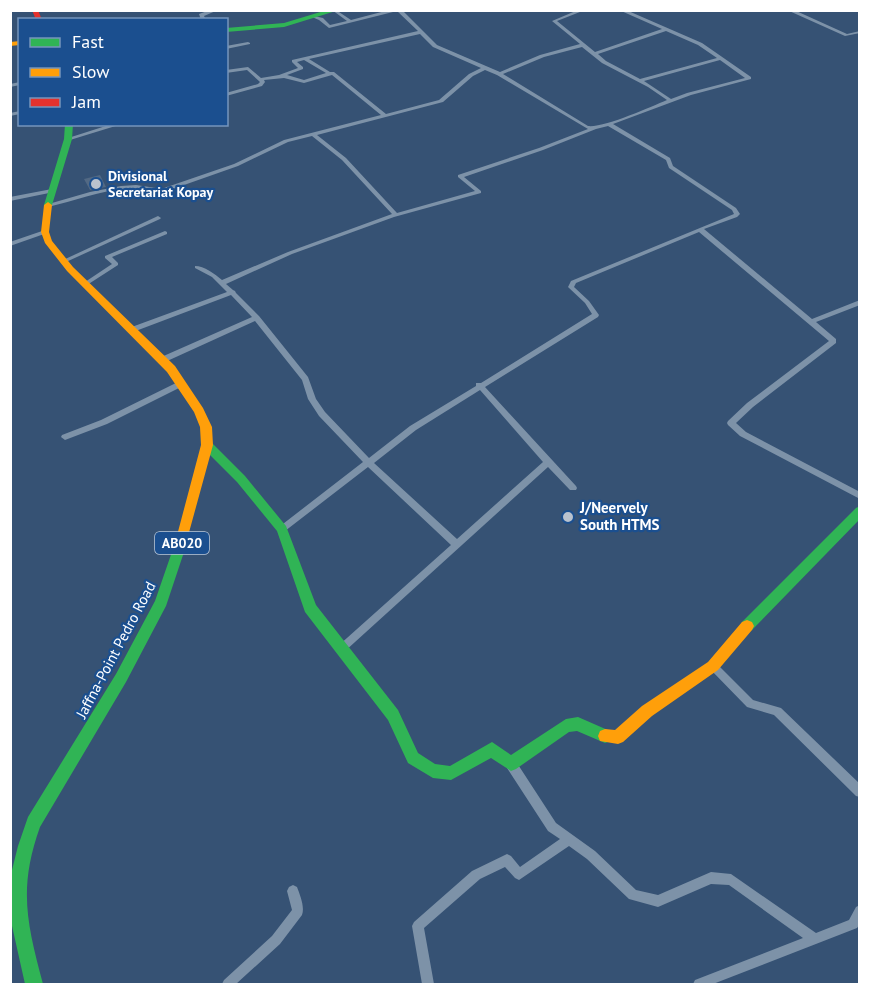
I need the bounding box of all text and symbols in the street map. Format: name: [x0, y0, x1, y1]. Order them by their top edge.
legend: [18, 18, 228, 126]
text: Fast: [72, 30, 104, 53]
text: Slow: [72, 60, 110, 83]
text: Jam: [71, 90, 101, 113]
place label: Divisional Secretariat Kopay: [108, 167, 213, 201]
marker: Divisional Secretariat Kopay: [89, 177, 103, 191]
place label: J/Neervely South HTMS: [579, 498, 660, 534]
marker: J/Neervely South HTMS: [561, 510, 575, 524]
road number: AB020: [155, 532, 209, 554]
street label: Jaffna-Point Pedro Road: [71, 578, 160, 722]

